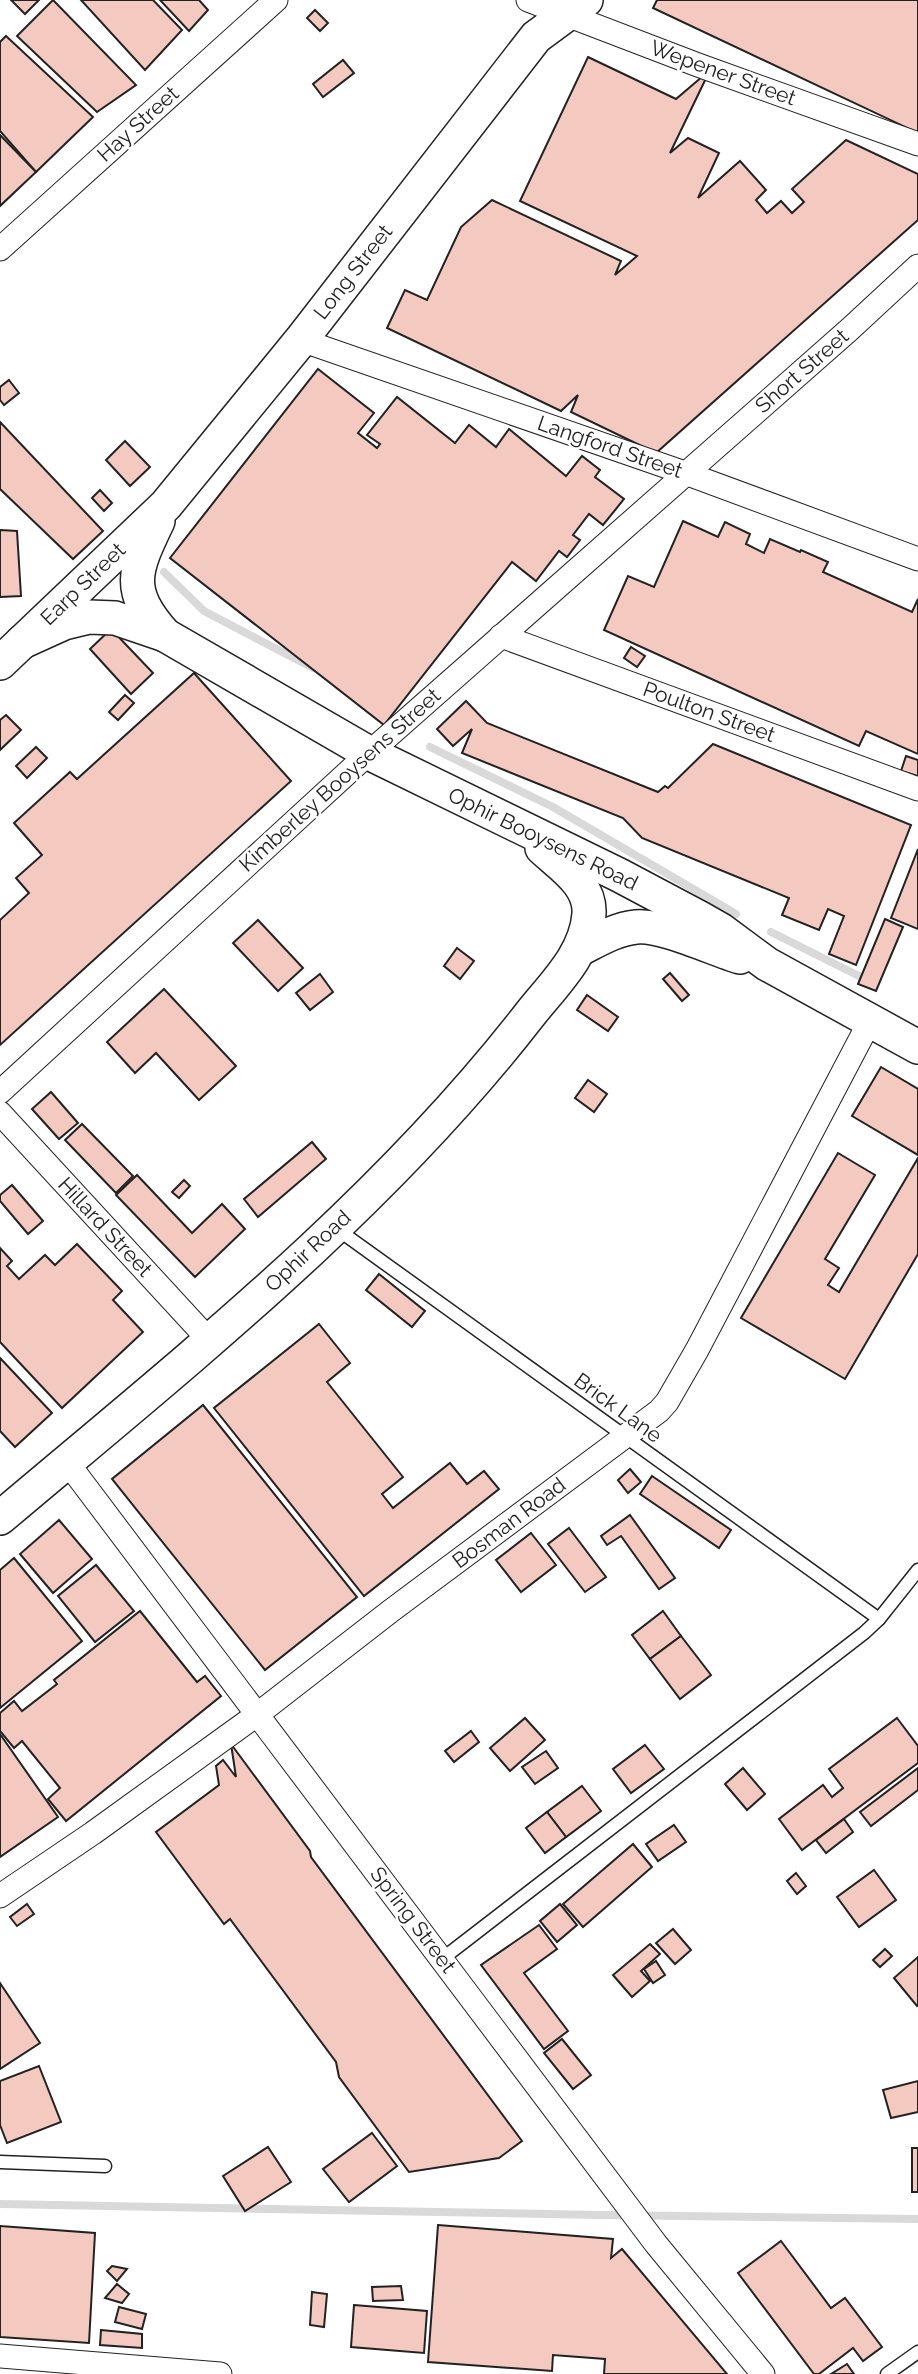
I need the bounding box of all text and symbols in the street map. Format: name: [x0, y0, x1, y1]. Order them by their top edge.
street label: Wepener Street: [647, 35, 799, 110]
street label: Hay Street: [92, 81, 184, 167]
street label: Long Street: [308, 219, 397, 324]
street label: Short Street: [750, 323, 853, 418]
street label: Langford Street: [534, 410, 686, 483]
street label: Earp Street: [35, 537, 130, 630]
street label: Poulton Street: [640, 676, 779, 747]
street label: Kimberley Booysens Street: [234, 683, 445, 877]
street label: Ophir Booysens Road: [444, 782, 642, 895]
street label: Hillard Street: [53, 1172, 158, 1282]
street label: Ophir Road: [260, 1205, 356, 1297]
street label: Brick Lane: [570, 1367, 667, 1448]
street label: Bosman Road: [447, 1472, 570, 1573]
street label: Spring Street: [365, 1862, 461, 1978]

